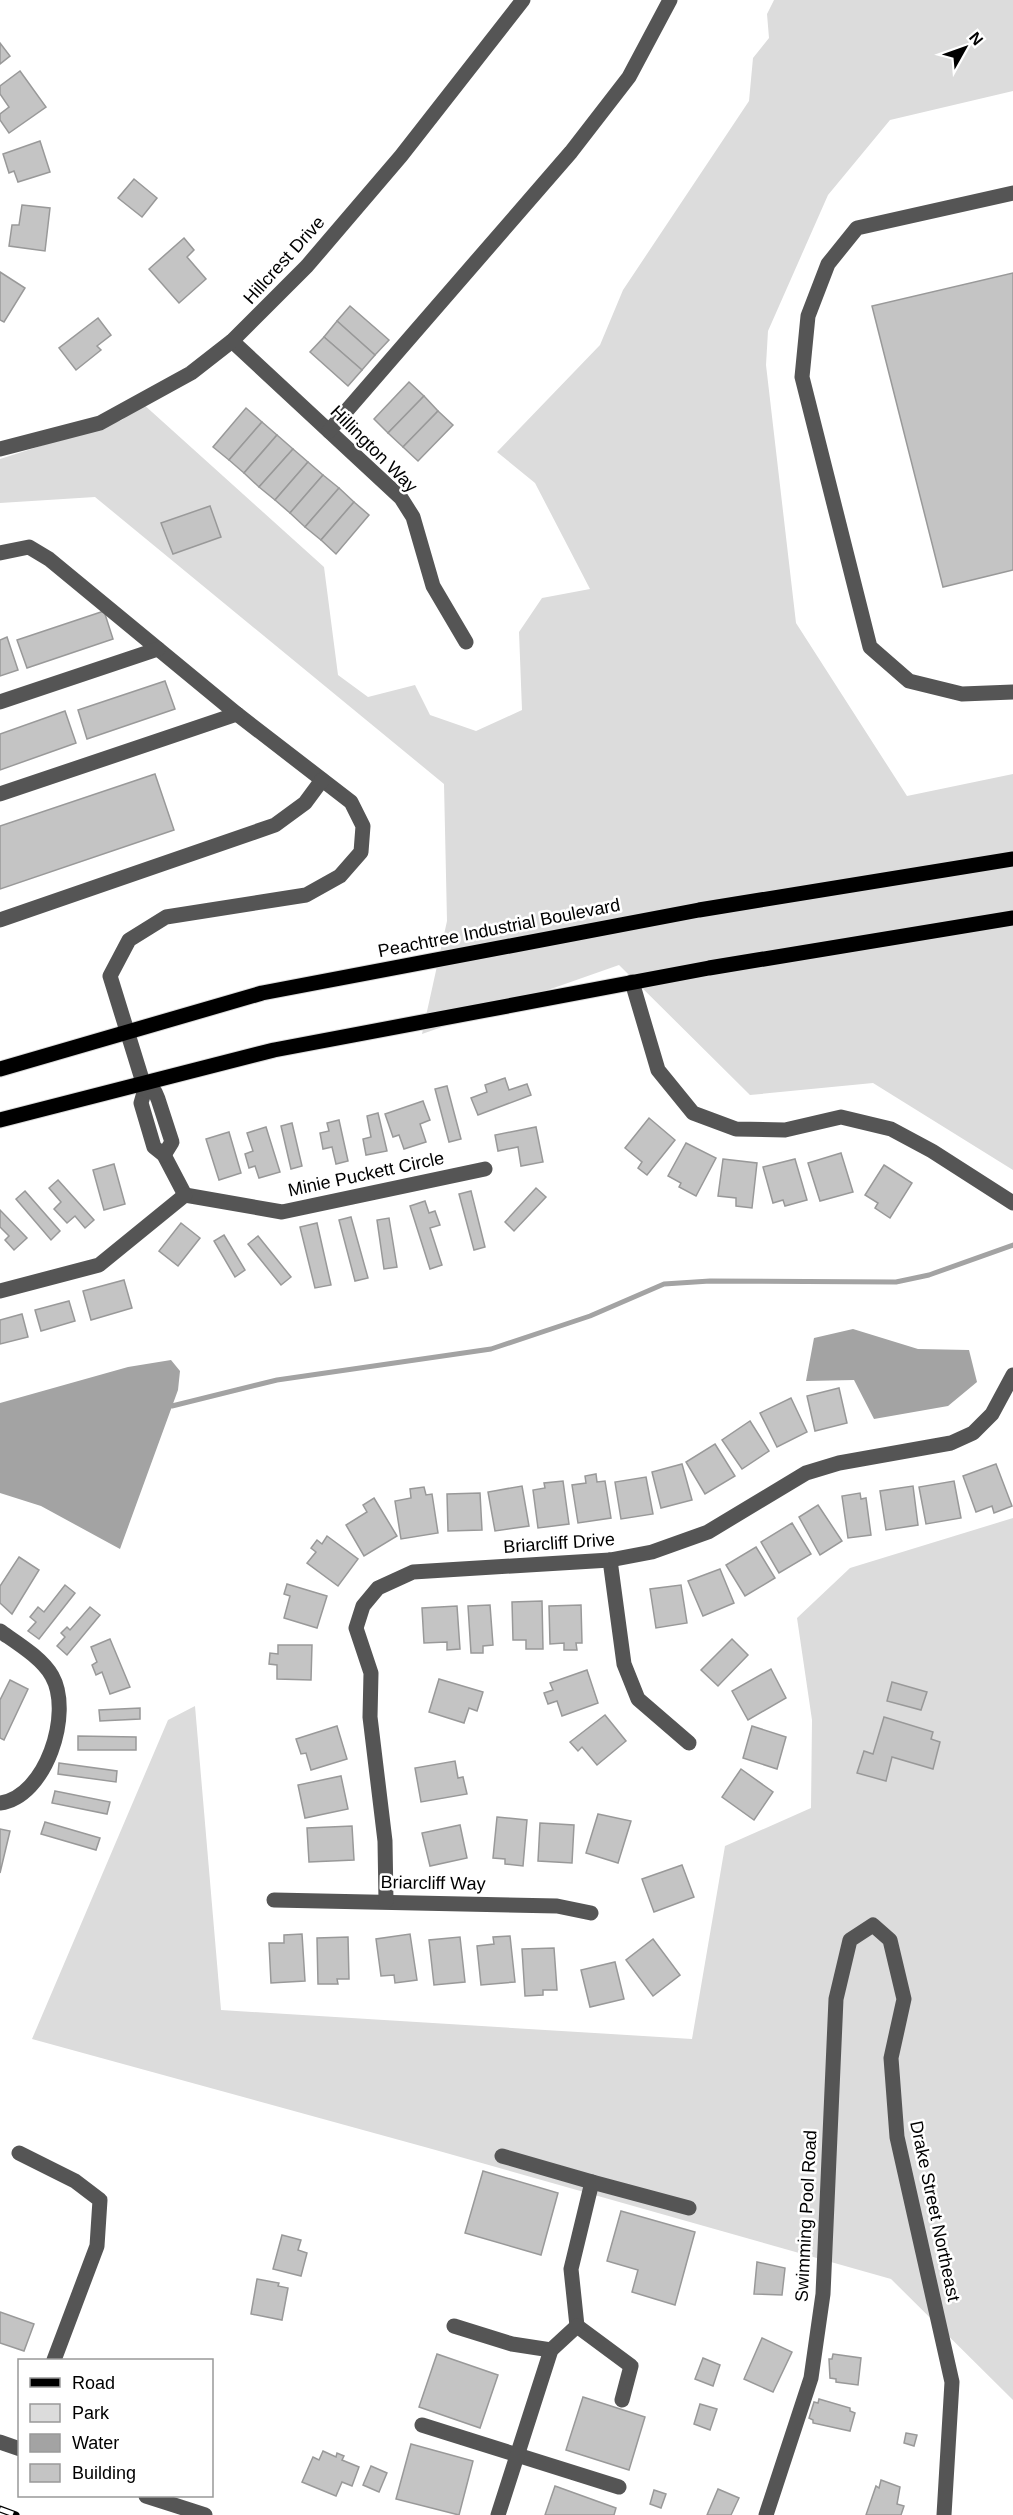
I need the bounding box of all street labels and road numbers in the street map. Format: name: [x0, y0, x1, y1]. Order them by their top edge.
street label: Hillcrest Drive: [239, 212, 329, 308]
street label: Hillington Way: [326, 401, 422, 497]
street label: Peachtree Industrial Boulevard: [376, 895, 622, 961]
street label: Minie Puckett Circle: [286, 1148, 446, 1200]
street label: Briarcliff Drive: [503, 1529, 615, 1557]
street label: Briarcliff Way: [380, 1872, 486, 1894]
street label: Drake Street Northeast: [906, 2119, 964, 2303]
street label: Swimming Pool Road: [792, 2130, 820, 2302]

